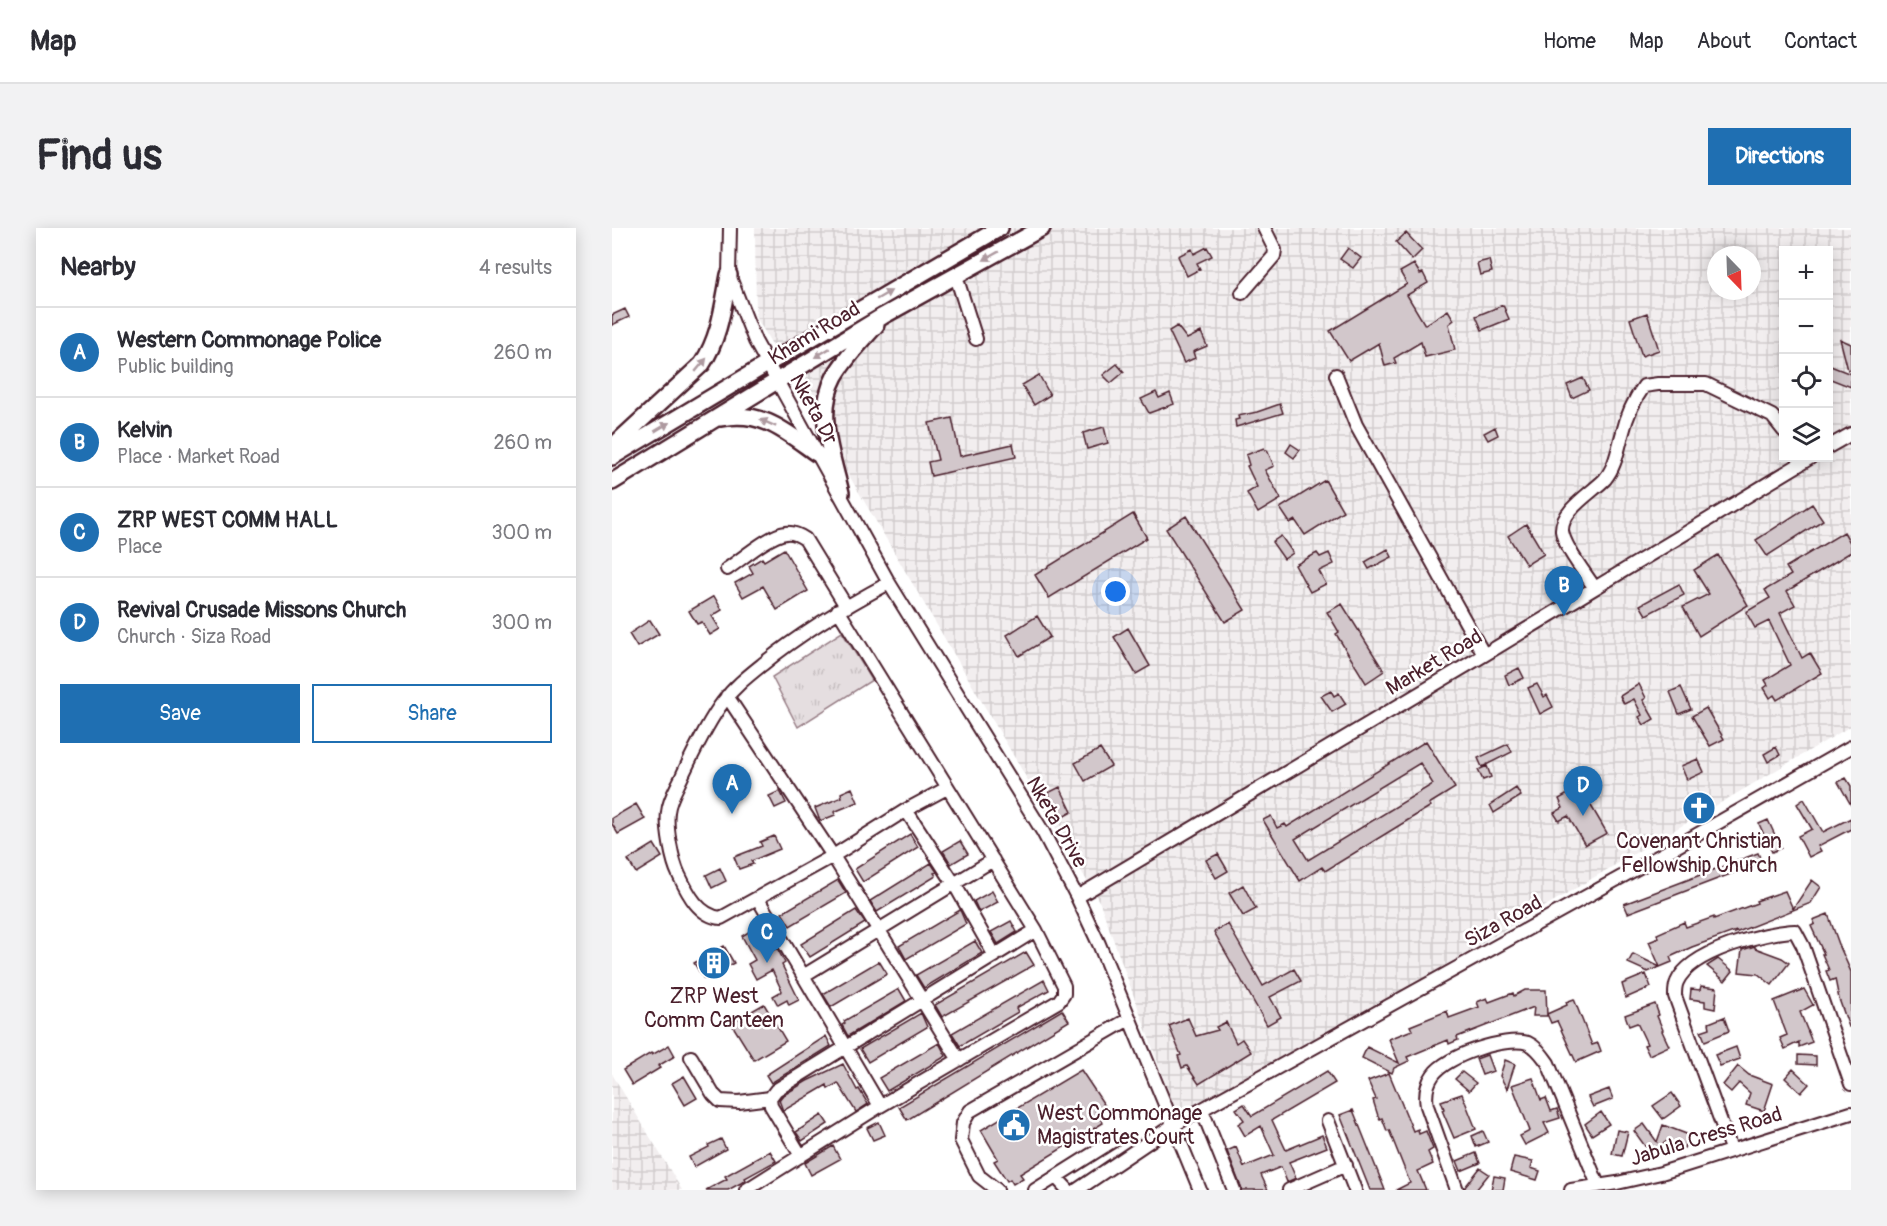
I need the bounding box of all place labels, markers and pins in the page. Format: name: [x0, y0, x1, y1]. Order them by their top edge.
pin: B: [1544, 566, 1584, 616]
pin: A: [712, 764, 752, 814]
pin: D: [1564, 766, 1602, 816]
church icon: Covenant Christian Fellowship Church: [1681, 790, 1717, 826]
place label: Covenant Christian Fellowship Church: [1616, 828, 1782, 879]
pin: C: [748, 914, 786, 963]
building icon: ZRP West Comm Canteen: [696, 945, 732, 981]
place label: ZRP West Comm Canteen: [644, 983, 784, 1034]
place label: West Commonage Magistrates Court: [1037, 1100, 1203, 1151]
public building icon: West Commonage Magistrates Court: [996, 1107, 1032, 1143]

